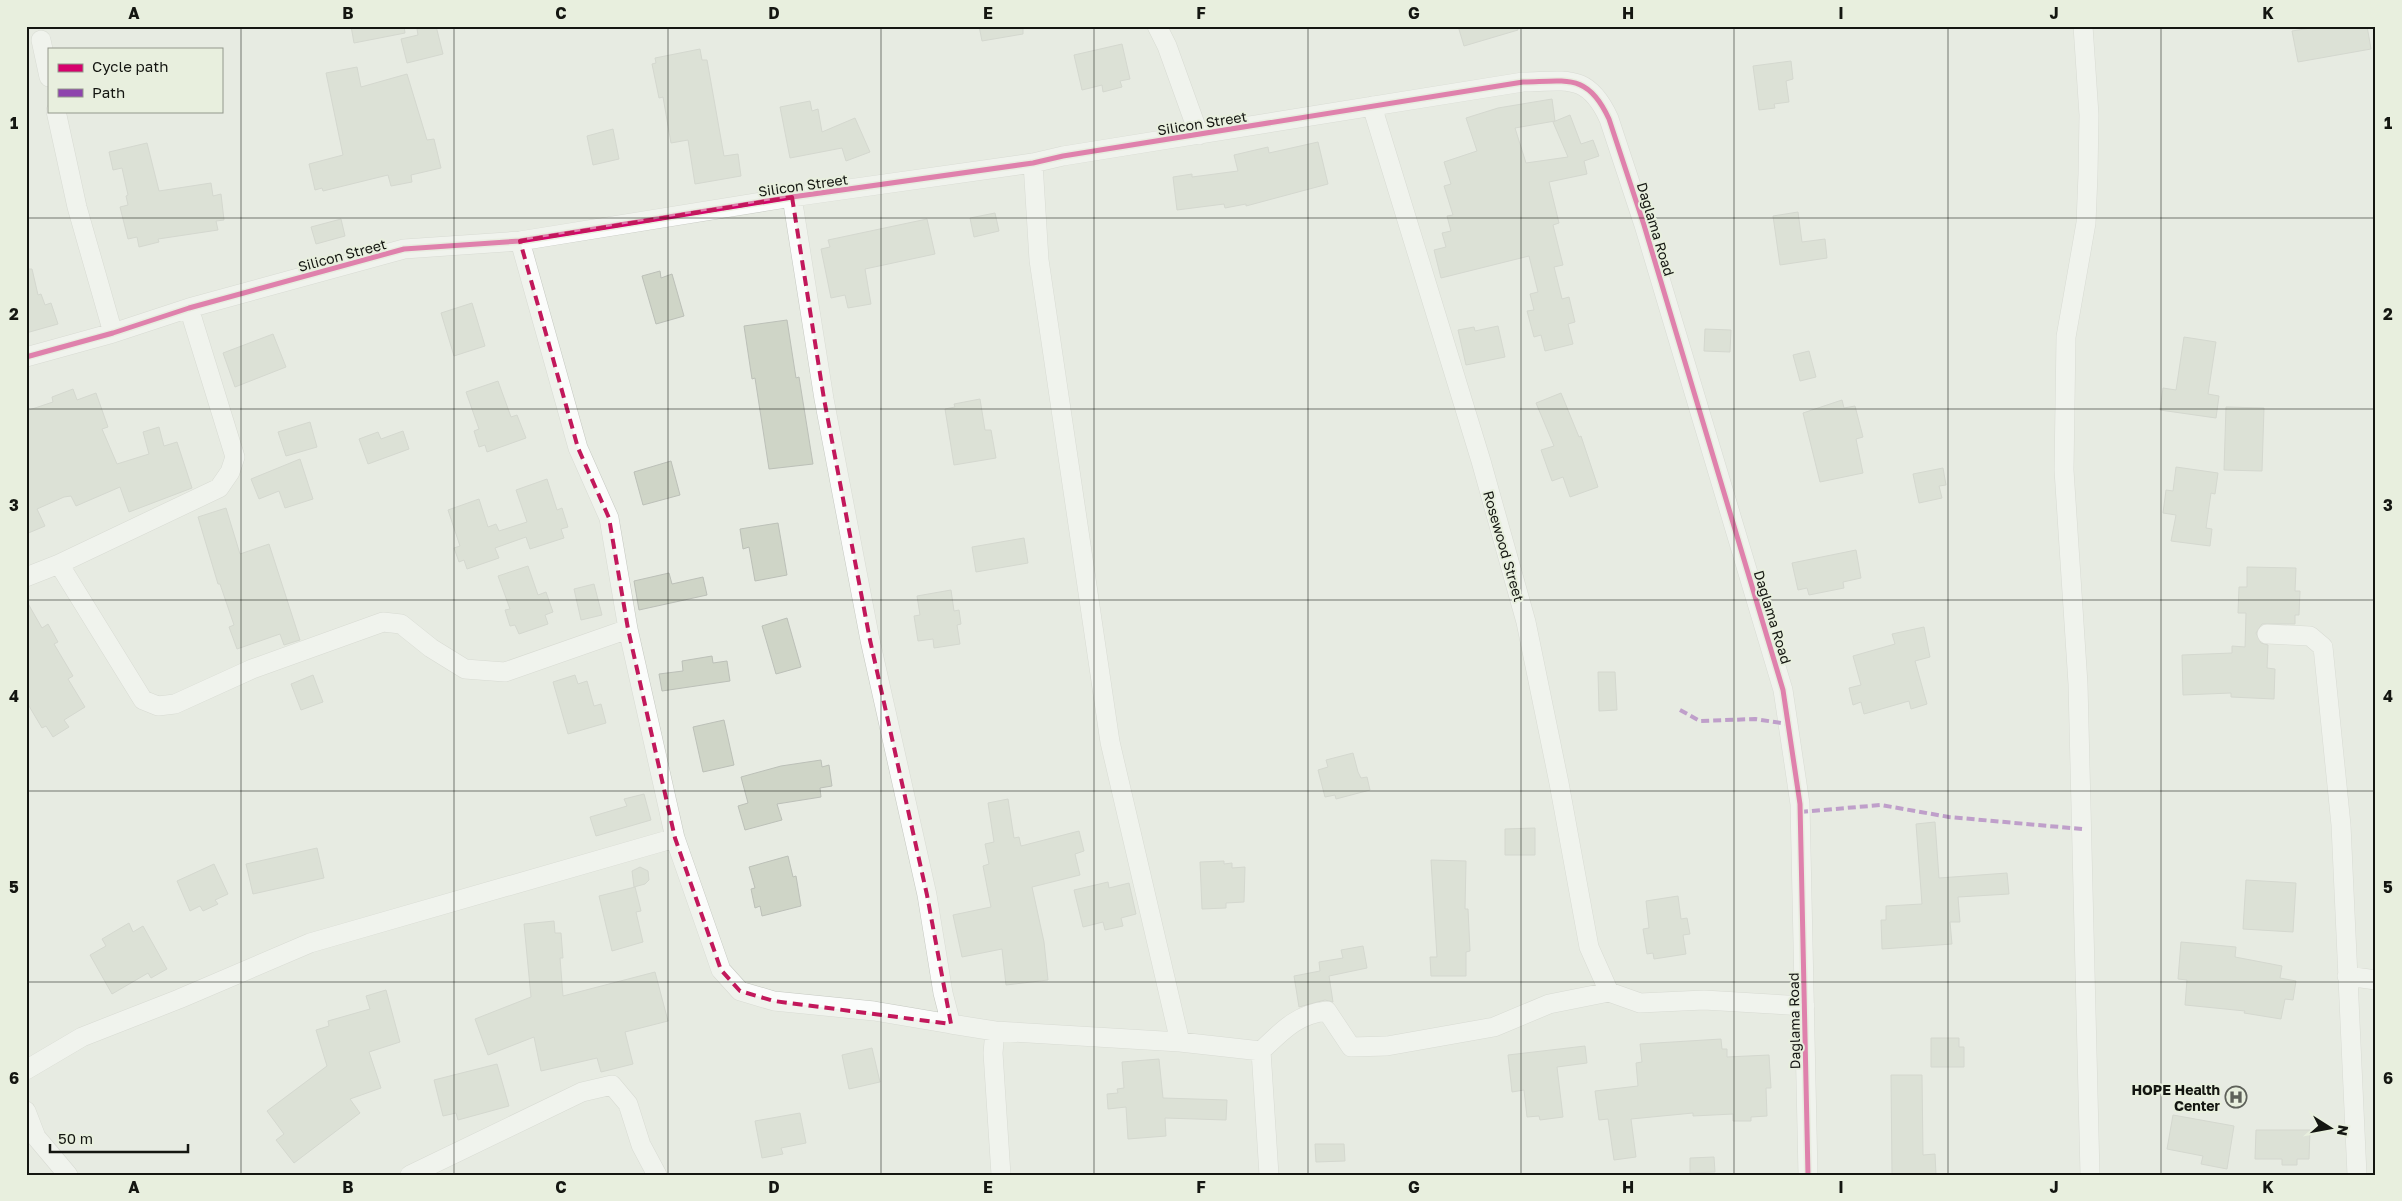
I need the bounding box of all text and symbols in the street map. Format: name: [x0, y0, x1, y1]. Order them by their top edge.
text: A: [128, 3, 140, 23]
text: B: [342, 3, 354, 23]
text: C: [555, 3, 567, 23]
text: D: [768, 3, 780, 23]
text: E: [983, 3, 993, 23]
text: F: [1196, 3, 1206, 23]
text: G: [1408, 3, 1420, 23]
text: H: [1622, 3, 1634, 23]
text: I: [1838, 3, 1844, 23]
text: J: [2049, 3, 2059, 23]
text: K: [2262, 3, 2274, 23]
legend: [48, 48, 222, 112]
text: Cycle path: [92, 57, 168, 75]
text: Path: [92, 83, 125, 101]
street label: Silicon Street: [1156, 108, 1248, 138]
text: 1: [10, 113, 18, 133]
text: 1: [2384, 113, 2392, 133]
street label: Silicon Street: [757, 170, 849, 200]
street label: Daglama Road: [1634, 180, 1678, 278]
street label: Silicon Street: [296, 235, 388, 275]
text: 2: [9, 304, 19, 324]
text: 2: [2383, 304, 2393, 324]
street label: Rosewood Street: [1480, 489, 1528, 603]
text: 3: [9, 495, 19, 515]
text: 3: [2383, 495, 2393, 515]
street label: Daglama Road: [1751, 568, 1795, 666]
text: 4: [9, 686, 19, 706]
text: 4: [2383, 686, 2393, 706]
text: 5: [9, 877, 19, 897]
text: 5: [2383, 877, 2393, 897]
street label: Daglama Road: [1785, 972, 1803, 1070]
text: 6: [9, 1068, 19, 1088]
text: 6: [2383, 1068, 2393, 1088]
place label: HOPE Health Center: [2131, 1081, 2221, 1114]
hospital icon: HOPE Health Center: [2224, 1085, 2248, 1109]
north arrow: [2304, 1104, 2354, 1154]
scale bar: [50, 1121, 188, 1153]
text: N: [2334, 1124, 2353, 1137]
text: 50 m: [58, 1129, 93, 1147]
text: A: [128, 1177, 140, 1197]
text: B: [342, 1177, 354, 1197]
text: C: [555, 1177, 567, 1197]
text: D: [768, 1177, 780, 1197]
text: E: [983, 1177, 993, 1197]
text: F: [1196, 1177, 1206, 1197]
text: G: [1408, 1177, 1420, 1197]
text: H: [1622, 1177, 1634, 1197]
text: I: [1838, 1177, 1844, 1197]
text: J: [2049, 1177, 2059, 1197]
text: K: [2262, 1177, 2274, 1197]

